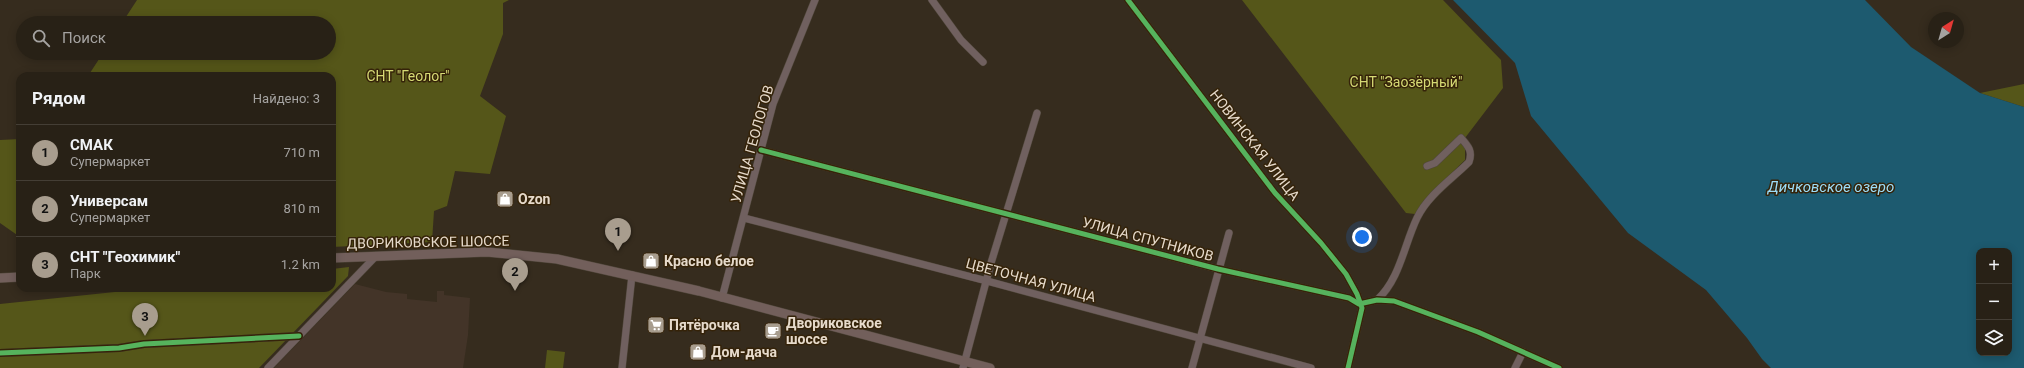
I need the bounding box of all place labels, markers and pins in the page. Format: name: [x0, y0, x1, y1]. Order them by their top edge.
shop icon: Ozon: [495, 189, 515, 209]
place label: Ozon: [518, 191, 551, 207]
pin: 1: [605, 218, 631, 251]
shop icon: Красно белое: [641, 251, 661, 271]
place label: Красно белое: [664, 253, 754, 269]
pin: 2: [502, 258, 528, 291]
pin: 3: [132, 303, 158, 336]
supermarket icon: Пятёрочка: [646, 315, 666, 335]
place label: Двориковское шоссе: [786, 315, 882, 347]
place label: Пятёрочка: [669, 317, 740, 333]
cafe icon: Двориковское шоссе: [763, 321, 783, 341]
shop icon: Дом-дача: [688, 342, 708, 362]
place label: Дом-дача: [711, 344, 778, 360]

